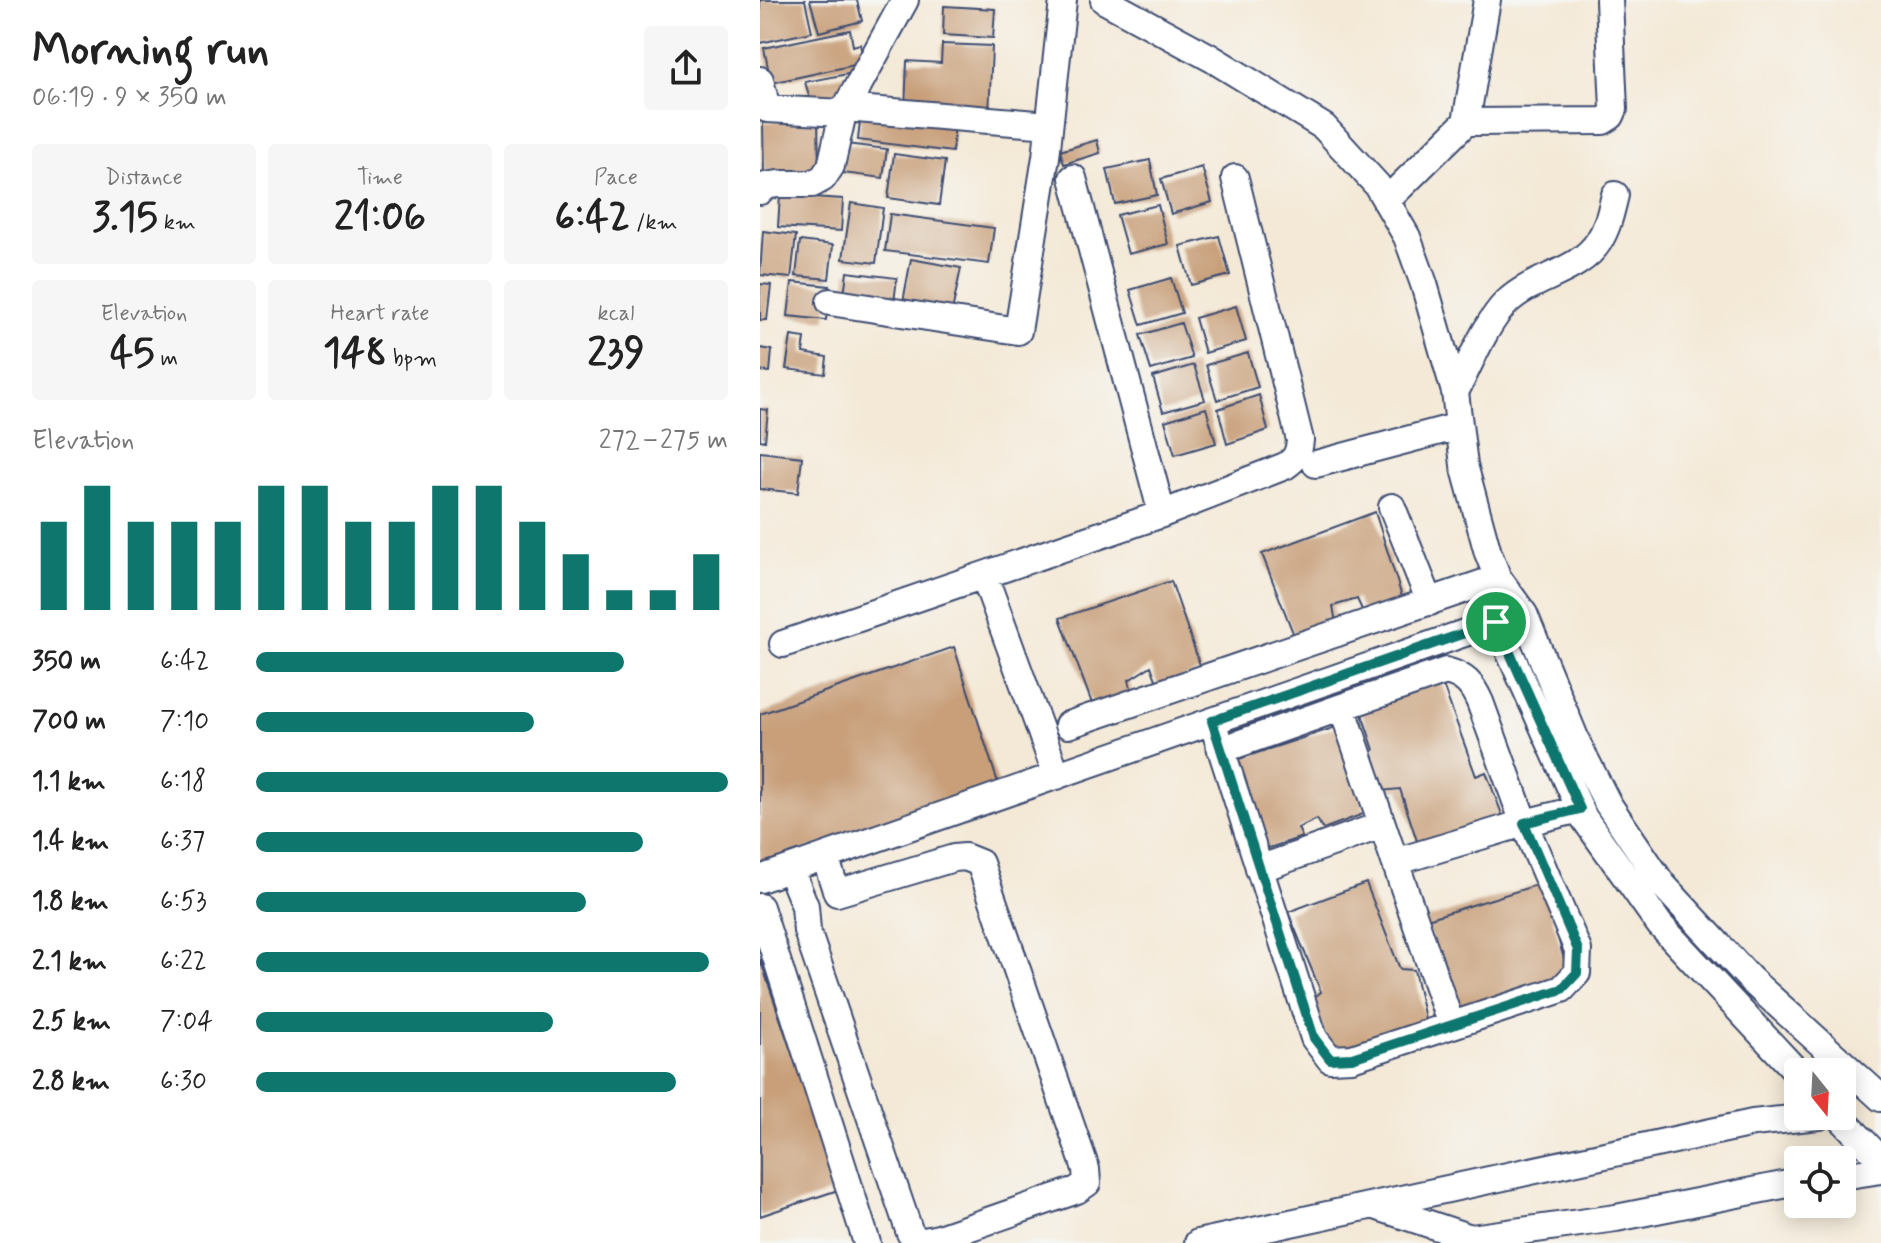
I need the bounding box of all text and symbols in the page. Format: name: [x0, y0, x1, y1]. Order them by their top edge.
text: Morning run: [32, 22, 269, 80]
button: share: [644, 26, 728, 110]
text: 06:19 · 9 × 350 m: [32, 81, 227, 115]
text: Distance: [105, 164, 183, 192]
text: Time: [357, 164, 403, 192]
text: Pace: [594, 164, 638, 192]
text: 3.15: [92, 192, 158, 244]
text: 21:06: [334, 192, 426, 244]
text: 6:42: [554, 192, 630, 244]
text: km: [158, 209, 196, 237]
text: /km: [630, 209, 678, 237]
text: Elevation: [101, 300, 187, 328]
text: Heart rate: [331, 300, 429, 328]
text: kcal: [598, 300, 634, 328]
text: 45: [110, 328, 155, 380]
text: 148: [323, 328, 387, 380]
text: 239: [587, 328, 645, 380]
text: m: [155, 345, 178, 373]
text: bpm: [387, 345, 437, 373]
text: Elevation: [32, 424, 134, 458]
text: 272–275 m: [599, 424, 728, 458]
pin: [1462, 588, 1530, 656]
icon: arrive: [1474, 600, 1518, 644]
text: 350 m: [32, 645, 101, 679]
text: 6:42: [160, 645, 209, 679]
text: 700 m: [32, 705, 106, 739]
text: 7:10: [160, 705, 209, 739]
text: 1.1 km: [32, 765, 106, 799]
text: 6:18: [160, 765, 206, 799]
text: 1.4 km: [32, 825, 109, 859]
text: 6:37: [160, 825, 205, 859]
text: 1.8 km: [32, 885, 109, 919]
text: 6:53: [160, 885, 207, 919]
text: 2.1 km: [32, 945, 107, 979]
text: 6:22: [160, 945, 207, 979]
text: 2.5 km: [32, 1005, 111, 1039]
text: 7:04: [160, 1005, 213, 1039]
north arrow: [1784, 1058, 1856, 1130]
map controls: [1784, 1058, 1856, 1218]
text: 2.8 km: [32, 1065, 110, 1099]
text: 6:30: [160, 1065, 207, 1099]
button: locate: [1784, 1146, 1856, 1218]

